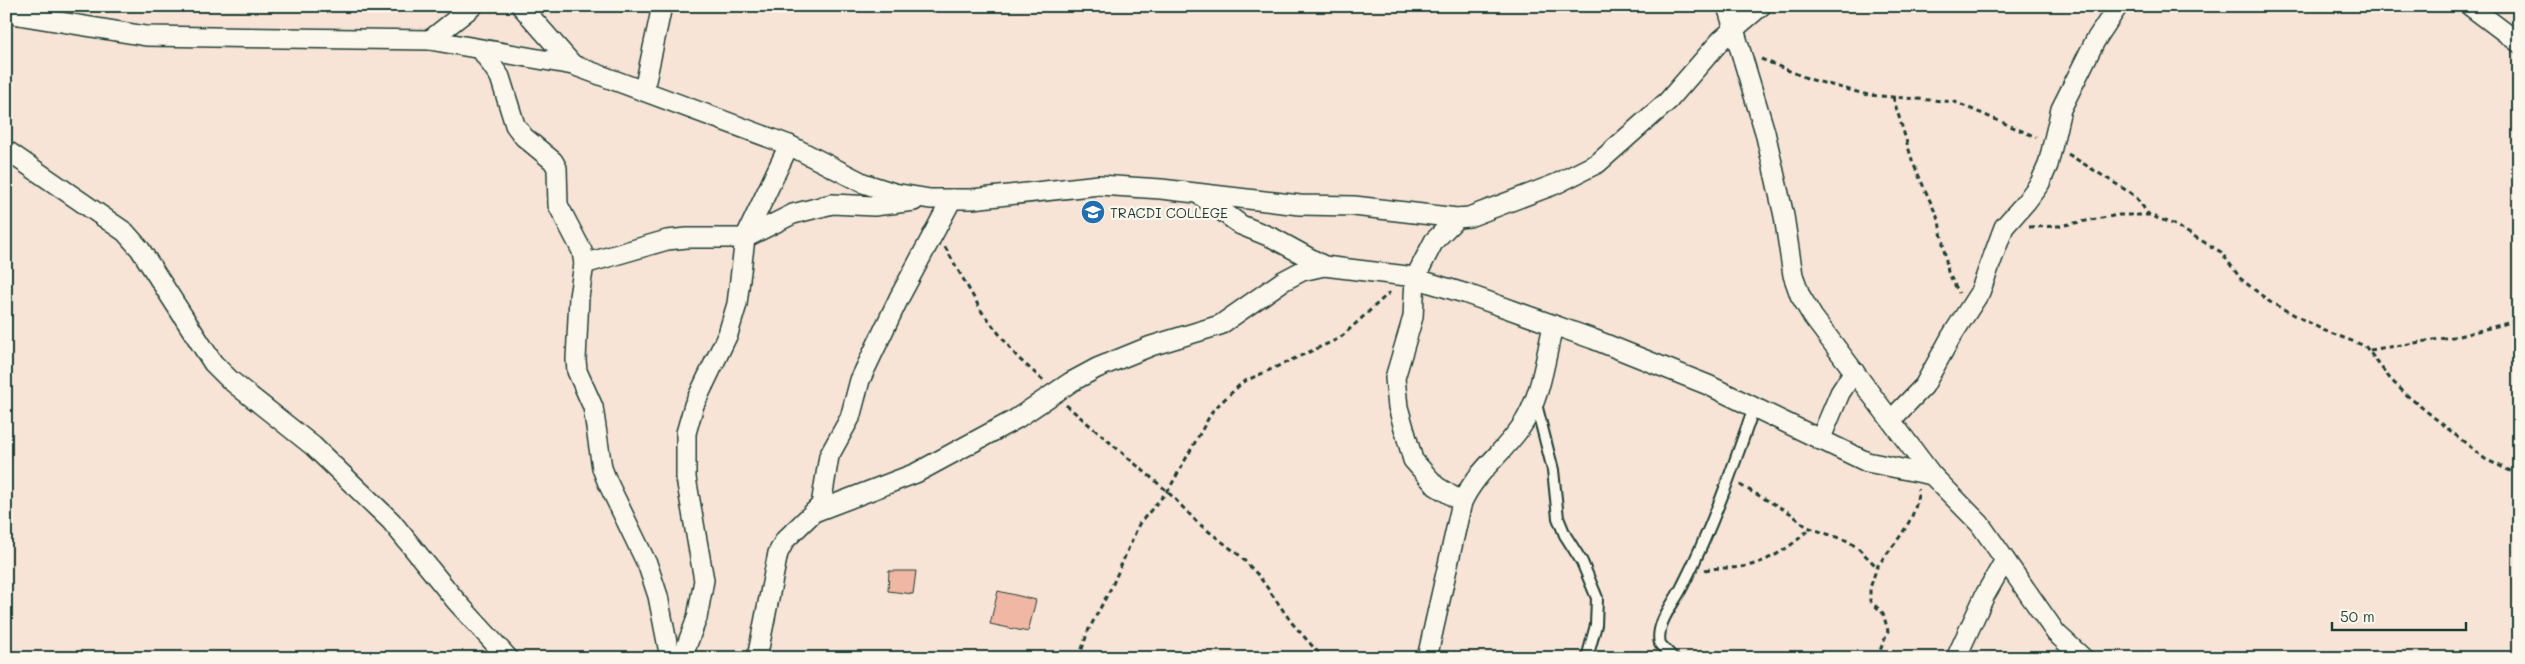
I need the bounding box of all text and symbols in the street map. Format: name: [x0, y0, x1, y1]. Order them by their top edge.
school or university icon: TRACDI COLLEGE: [1080, 199, 1106, 225]
place label: TRACDI COLLEGE: [1110, 203, 1228, 222]
scale bar: [2332, 599, 2466, 631]
text: 50 m: [2340, 606, 2375, 626]

